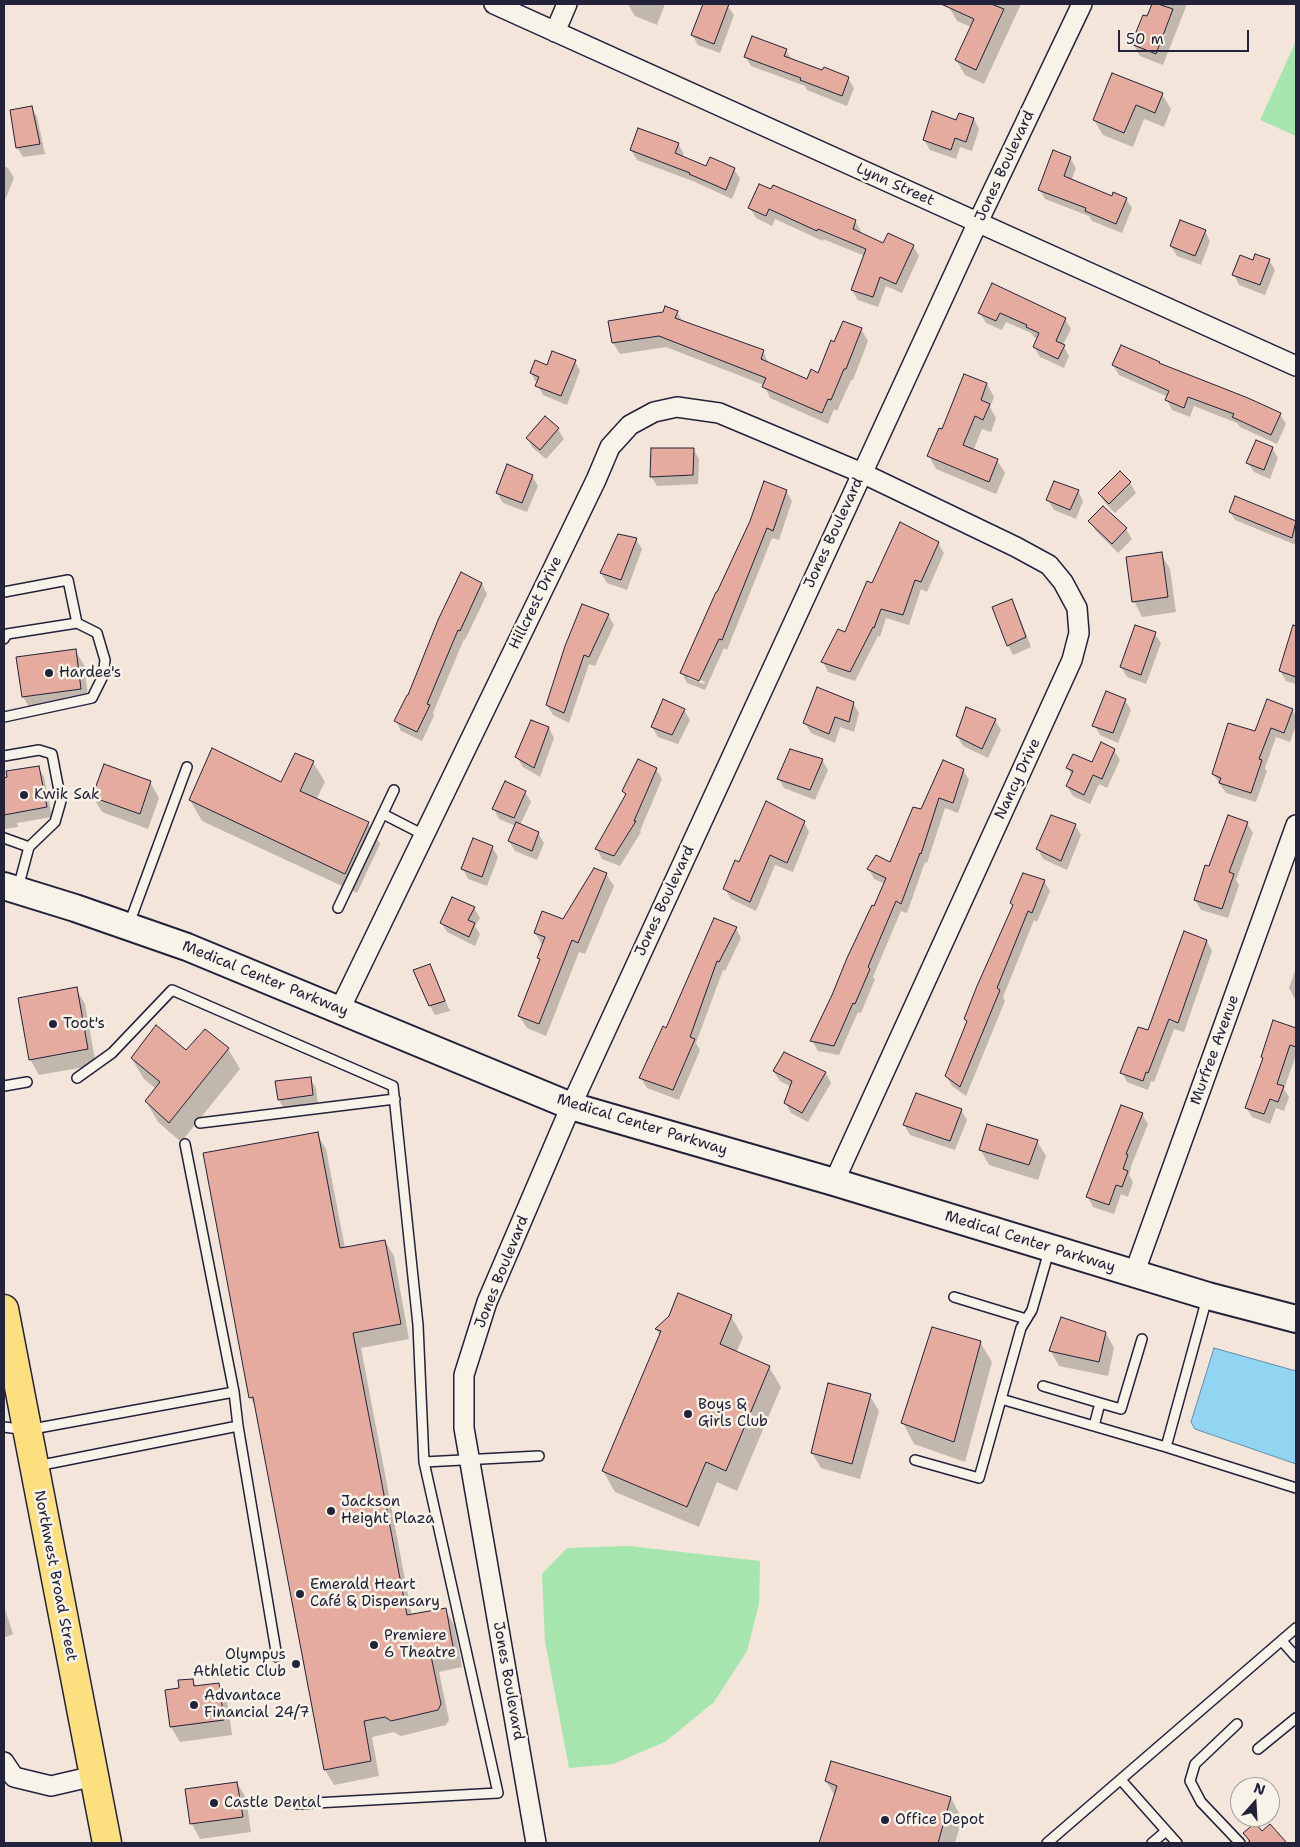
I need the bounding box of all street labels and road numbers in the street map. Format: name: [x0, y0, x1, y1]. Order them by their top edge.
street label: Jones Boulevard: [971, 108, 1039, 224]
street label: Lynn Street: [853, 160, 937, 210]
street label: Jones Boulevard: [800, 475, 868, 591]
street label: Hillcrest Drive: [506, 554, 566, 652]
street label: Nancy Drive: [991, 736, 1045, 822]
street label: Jones Boulevard: [631, 843, 699, 959]
street label: Medical Center Parkway: [179, 937, 351, 1021]
street label: Murfree Avenue: [1187, 992, 1243, 1108]
street label: Medical Center Parkway: [554, 1090, 730, 1160]
street label: Medical Center Parkway: [942, 1207, 1118, 1277]
street label: Jones Boulevard: [471, 1213, 533, 1331]
street label: Northwest Broad Street: [30, 1489, 80, 1663]
street label: Jones Boulevard: [489, 1620, 527, 1742]

